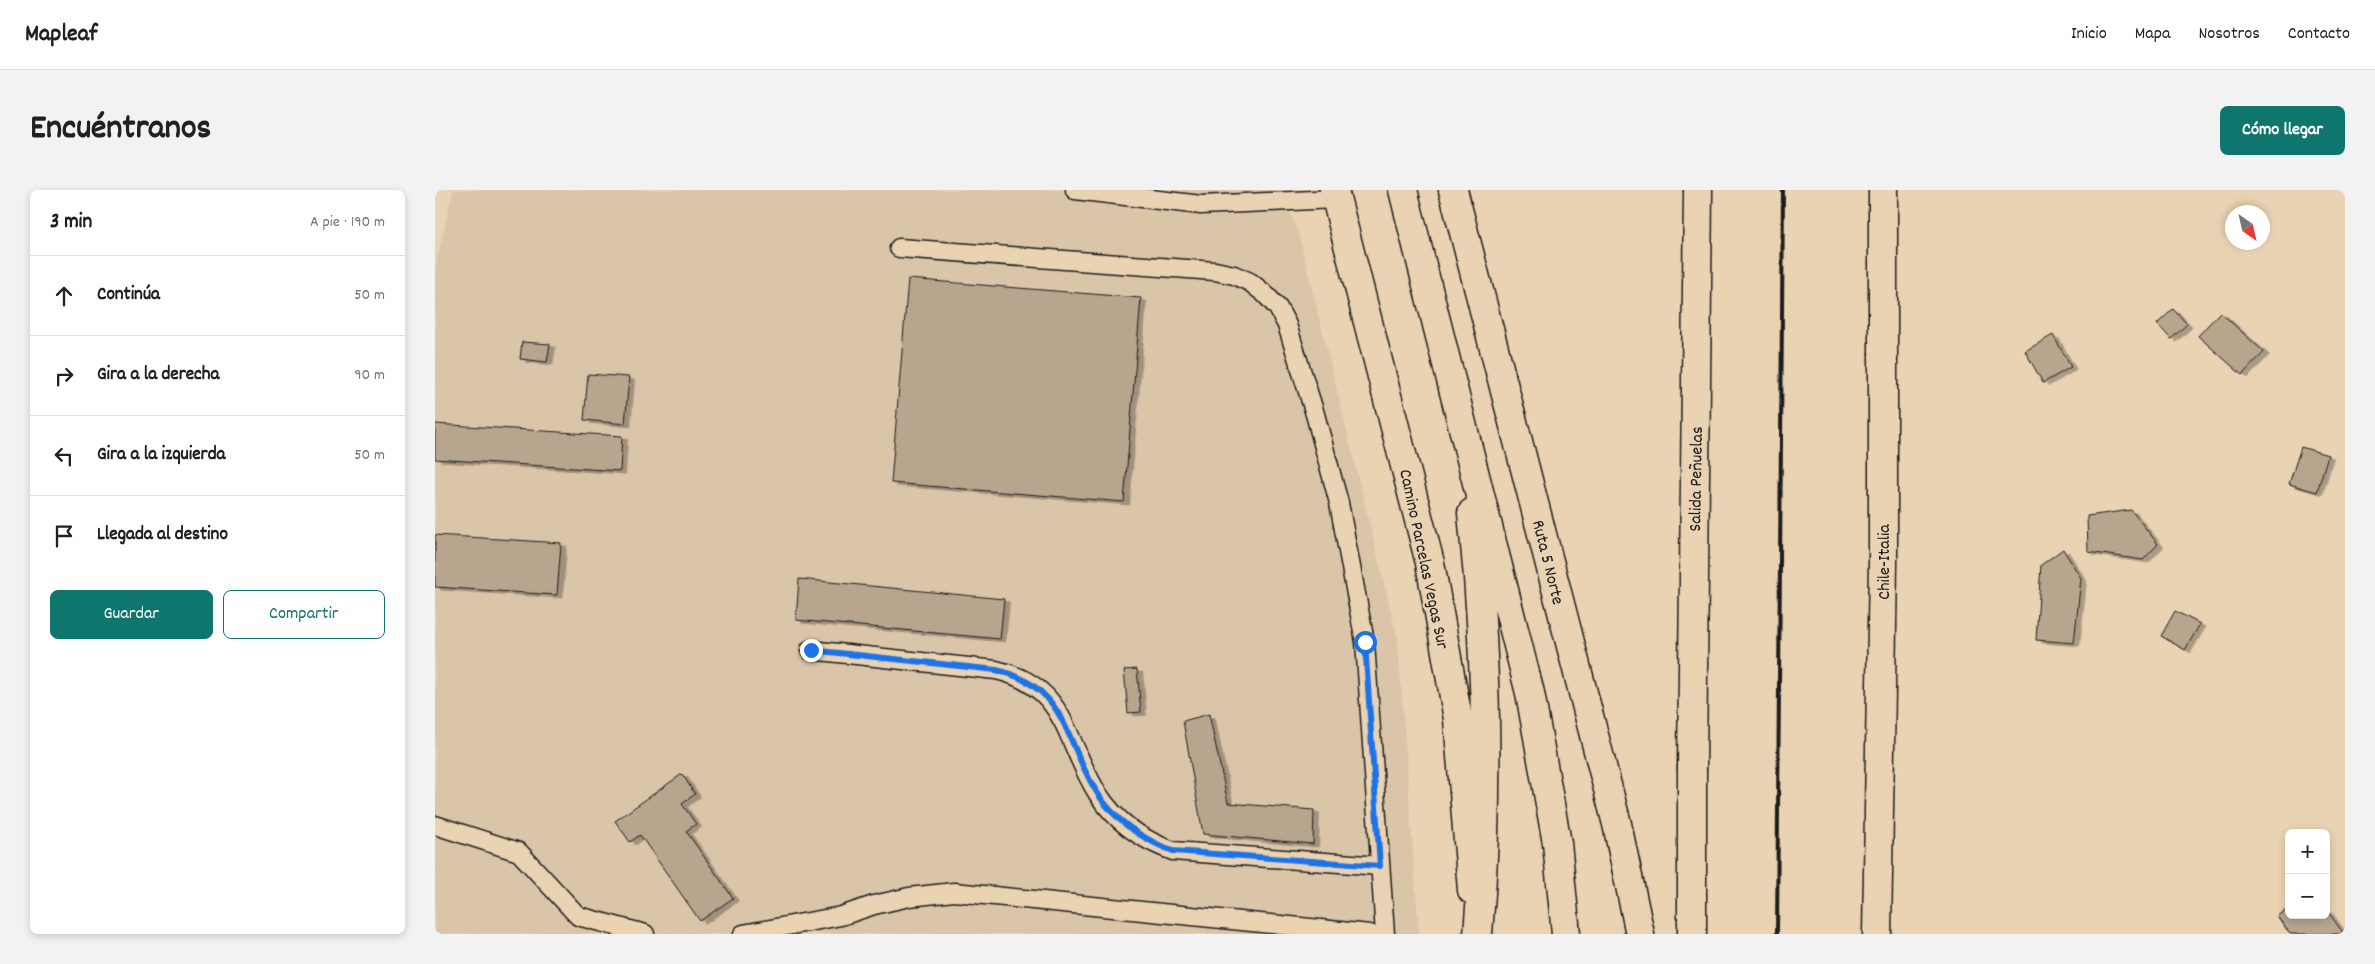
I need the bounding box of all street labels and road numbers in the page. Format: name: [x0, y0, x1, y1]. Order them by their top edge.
street label: Salida Peñuelas: [1684, 426, 1711, 532]
street label: Camino Parcelas Vegas Sur: [1391, 467, 1454, 652]
street label: Ruta 5 Norte: [1524, 518, 1569, 608]
street label: Chile-Italia: [1873, 524, 1898, 600]

